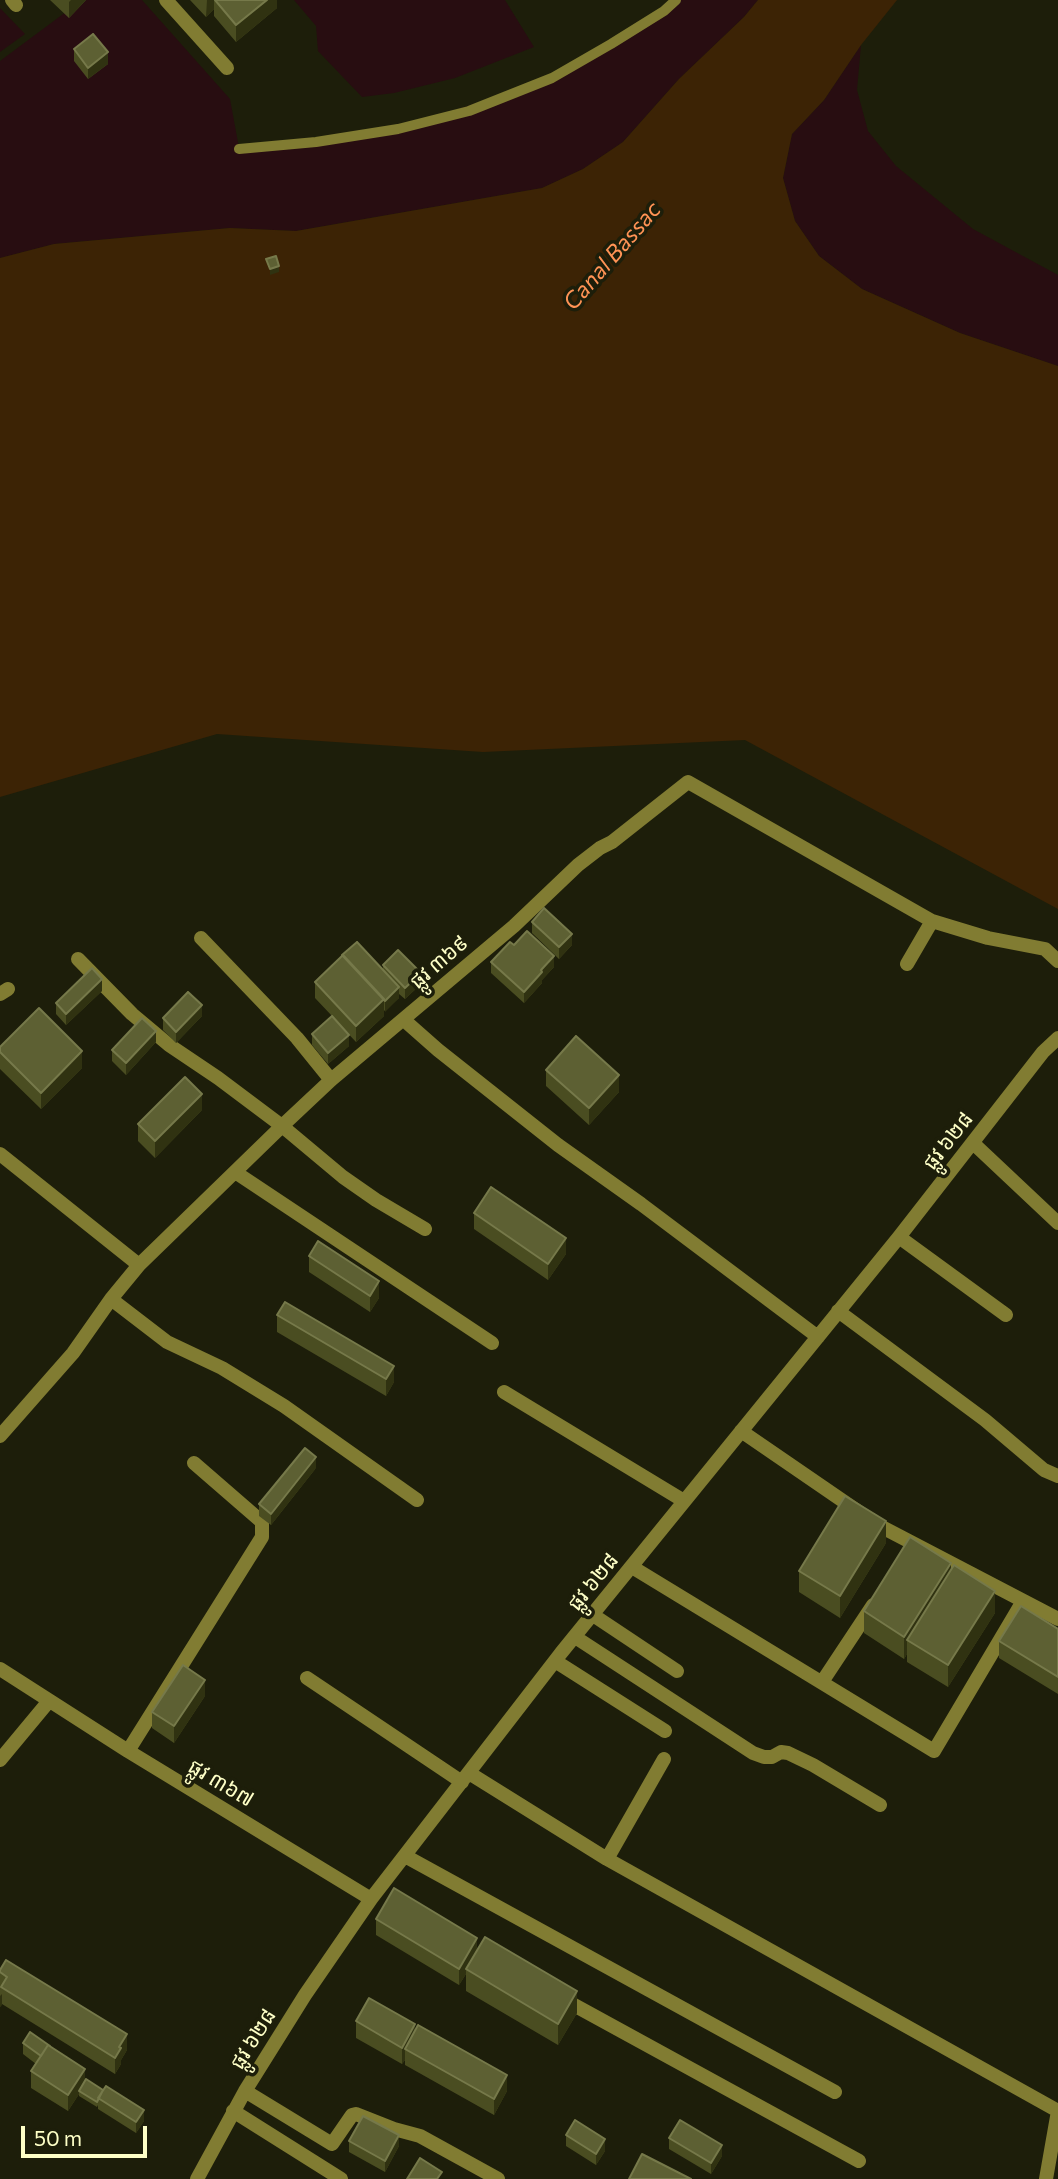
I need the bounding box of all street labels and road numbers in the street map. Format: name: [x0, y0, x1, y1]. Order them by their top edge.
street label: ផ្លូវ ៣៦៩: [405, 930, 473, 994]
street label: ផ្លូវ ៦២៨: [918, 1107, 978, 1175]
street label: ផ្លូវ ៦២៨: [562, 1548, 624, 1616]
street label: ផ្លូវ ៣៦៧: [184, 1754, 258, 1812]
street label: ផ្លូវ ៦២៨: [225, 2004, 281, 2074]

